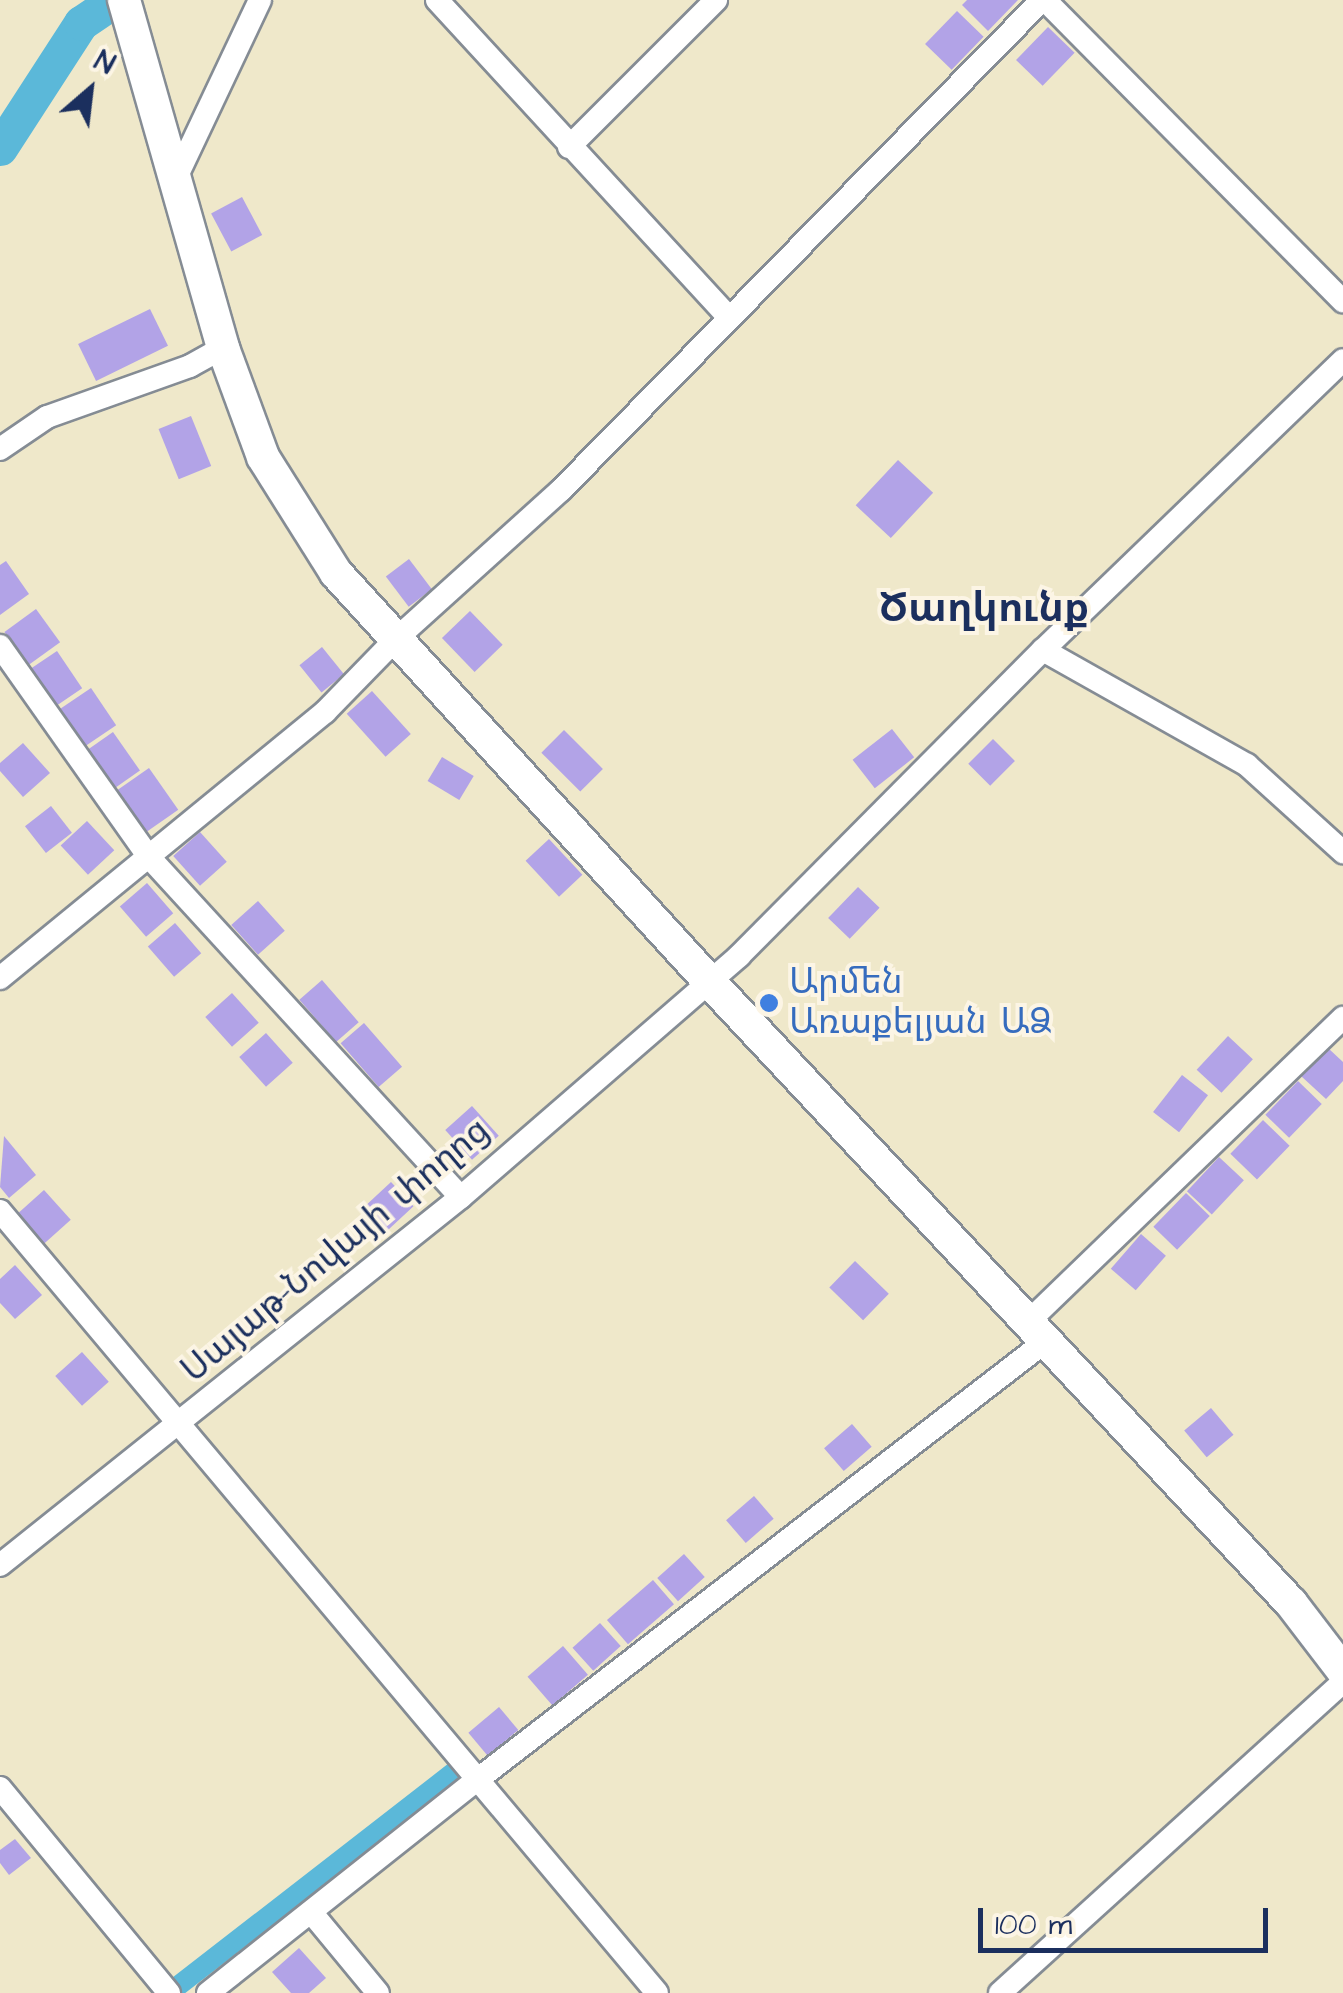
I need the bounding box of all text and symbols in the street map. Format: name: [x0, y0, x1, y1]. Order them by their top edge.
north arrow: [40, 40, 140, 140]
text: N: [87, 42, 121, 84]
district label: Ծաղկունք: [879, 586, 1089, 634]
place label: Արմեն Առաքելյան ԱՁ: [789, 962, 1052, 1044]
marker: Արմեն Առաքելյան ԱՁ: [758, 992, 780, 1014]
street label: Սայաթ-Նովայի փողոց: [174, 1110, 498, 1392]
scale bar: [983, 1888, 1273, 1950]
text: 100 m: [995, 1904, 1072, 1946]

